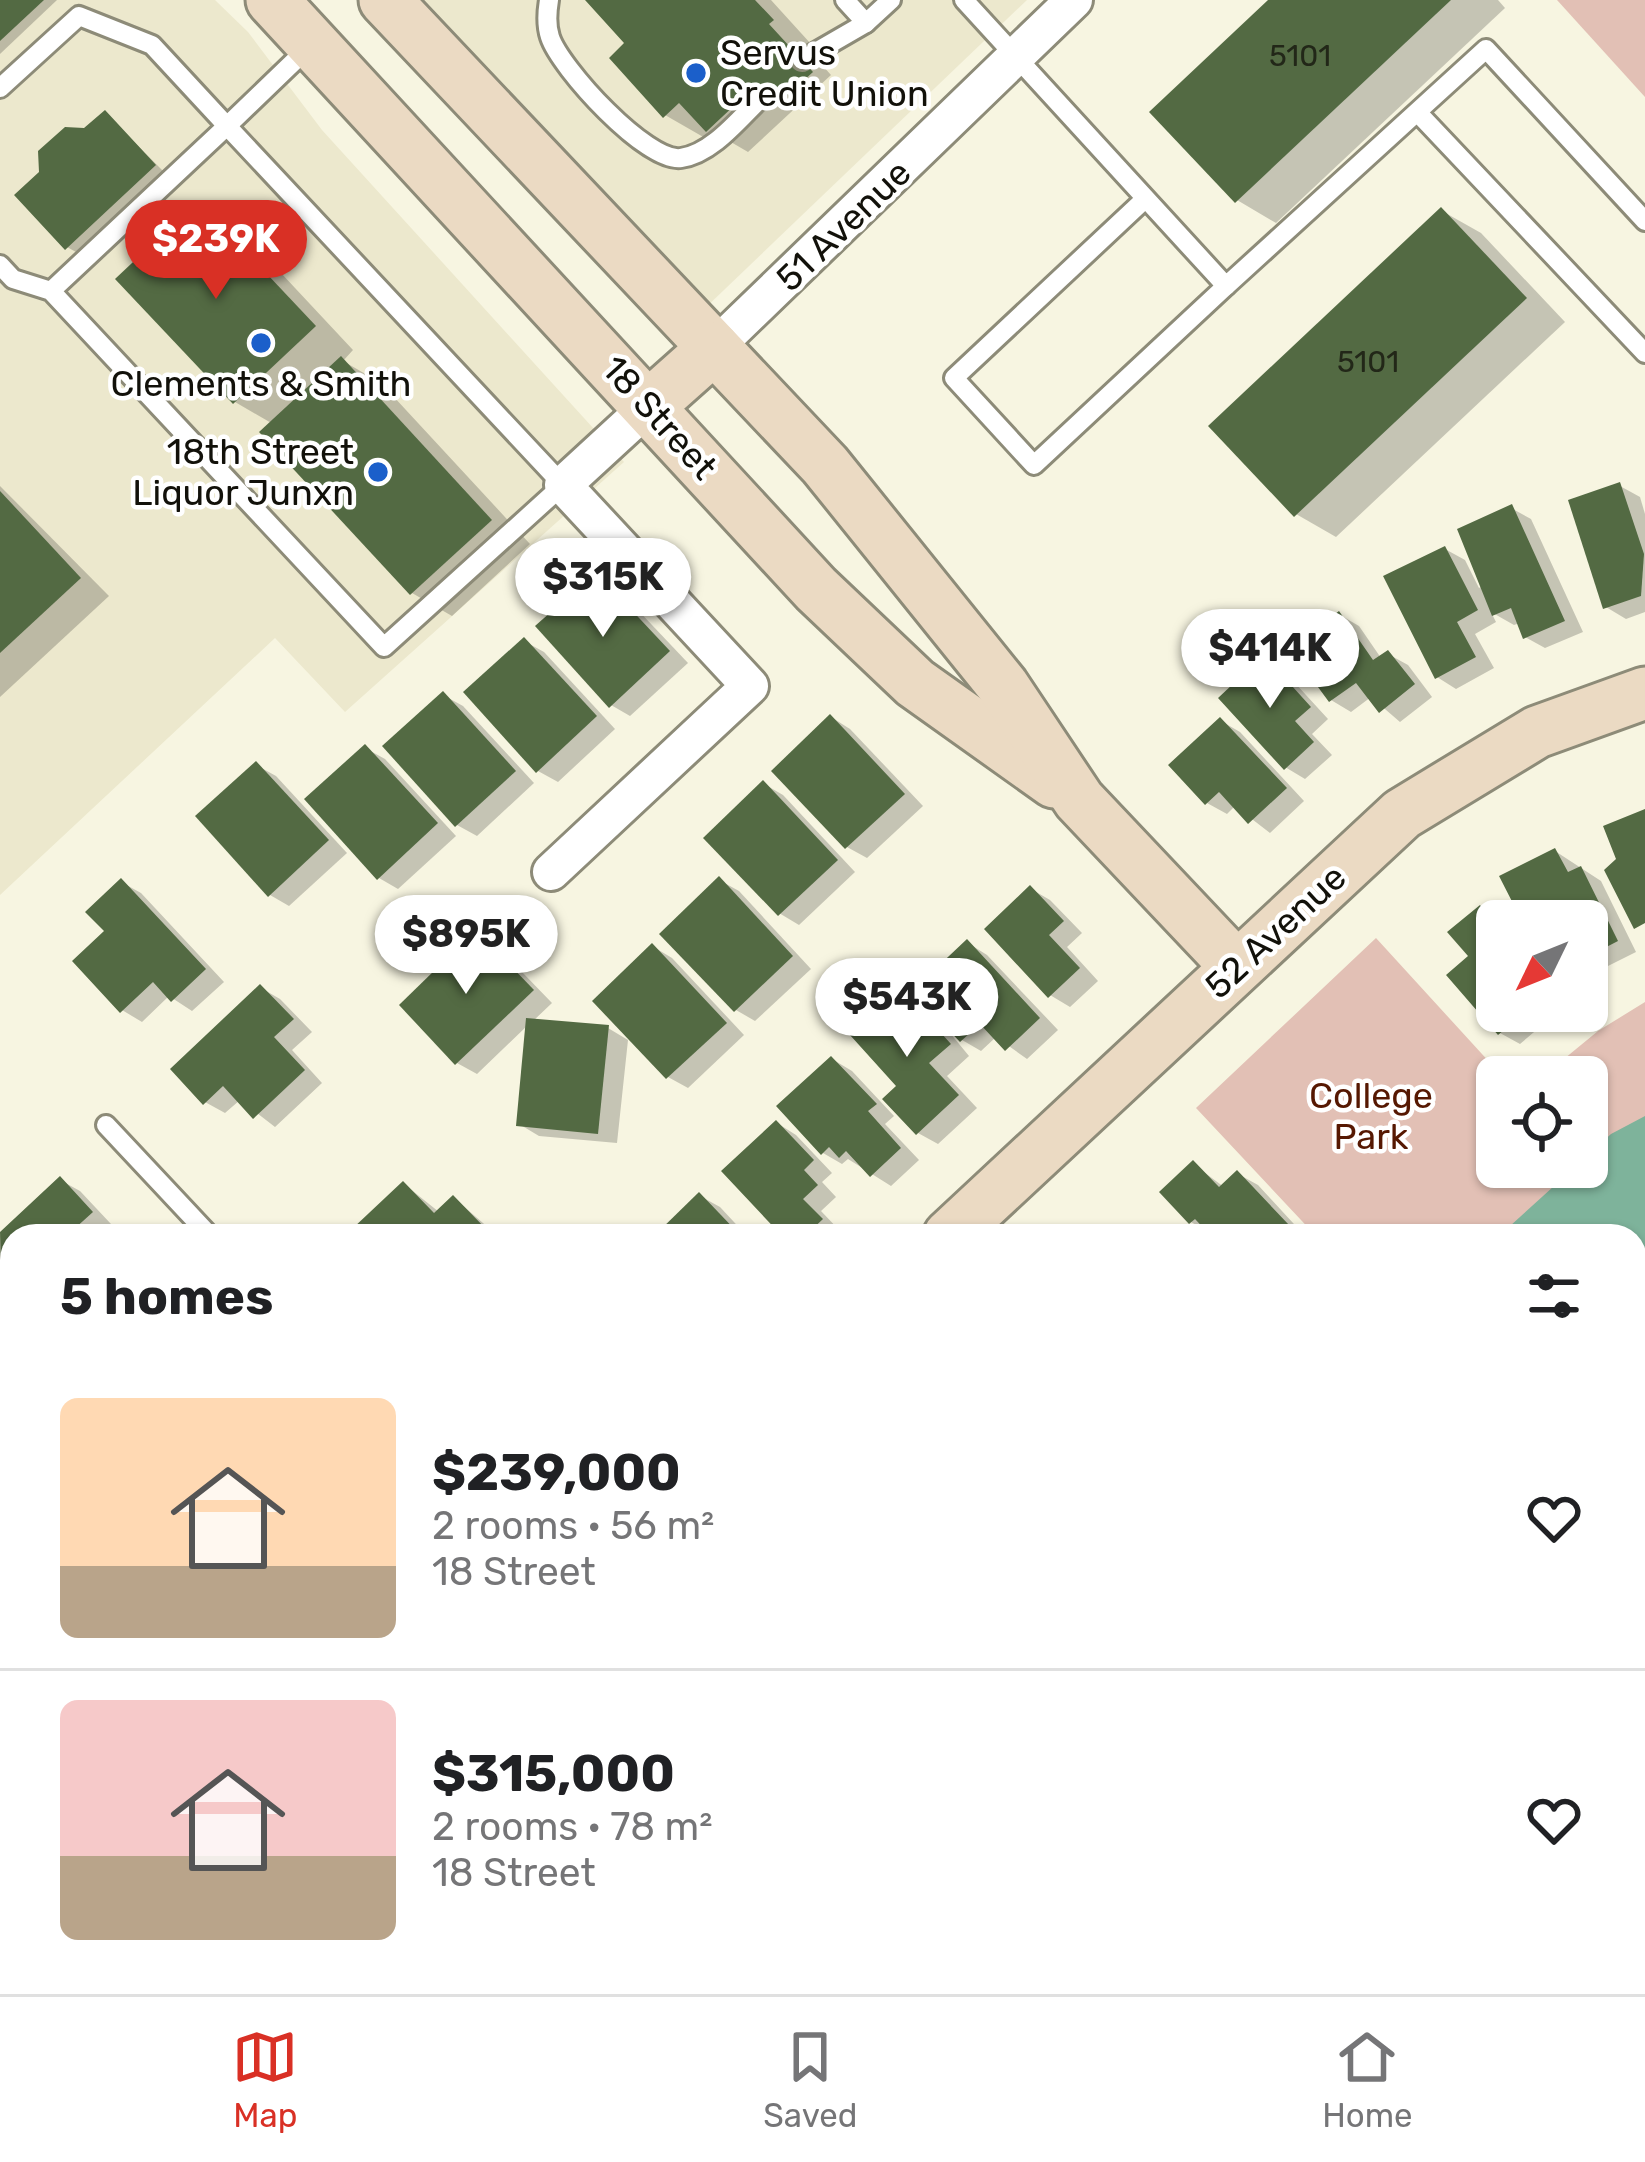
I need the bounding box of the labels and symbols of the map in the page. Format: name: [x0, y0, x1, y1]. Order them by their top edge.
place label: Servus Credit Union: [720, 31, 929, 115]
house number: 5101: [1269, 38, 1331, 74]
marker: Servus Credit Union: [683, 60, 709, 86]
street label: 51 Avenue: [767, 151, 919, 300]
pin: $239K: [132, 200, 300, 302]
marker: Clements & Smith: [248, 330, 274, 356]
house number: 5101: [1337, 344, 1399, 380]
street label: 18 Street: [593, 347, 726, 488]
place label: Clements & Smith: [111, 362, 411, 405]
place label: 18th Street Liquor Junxn: [132, 430, 354, 514]
marker: 18th Street Liquor Junxn: [365, 459, 391, 485]
pin: $315K: [519, 538, 687, 640]
pin: $414K: [1186, 609, 1354, 711]
street label: 52 Avenue: [1196, 855, 1355, 1007]
pin: $895K: [382, 895, 550, 997]
north arrow: [1476, 900, 1608, 1032]
pin: $543K: [823, 958, 991, 1060]
park label: College Park: [1309, 1074, 1433, 1158]

